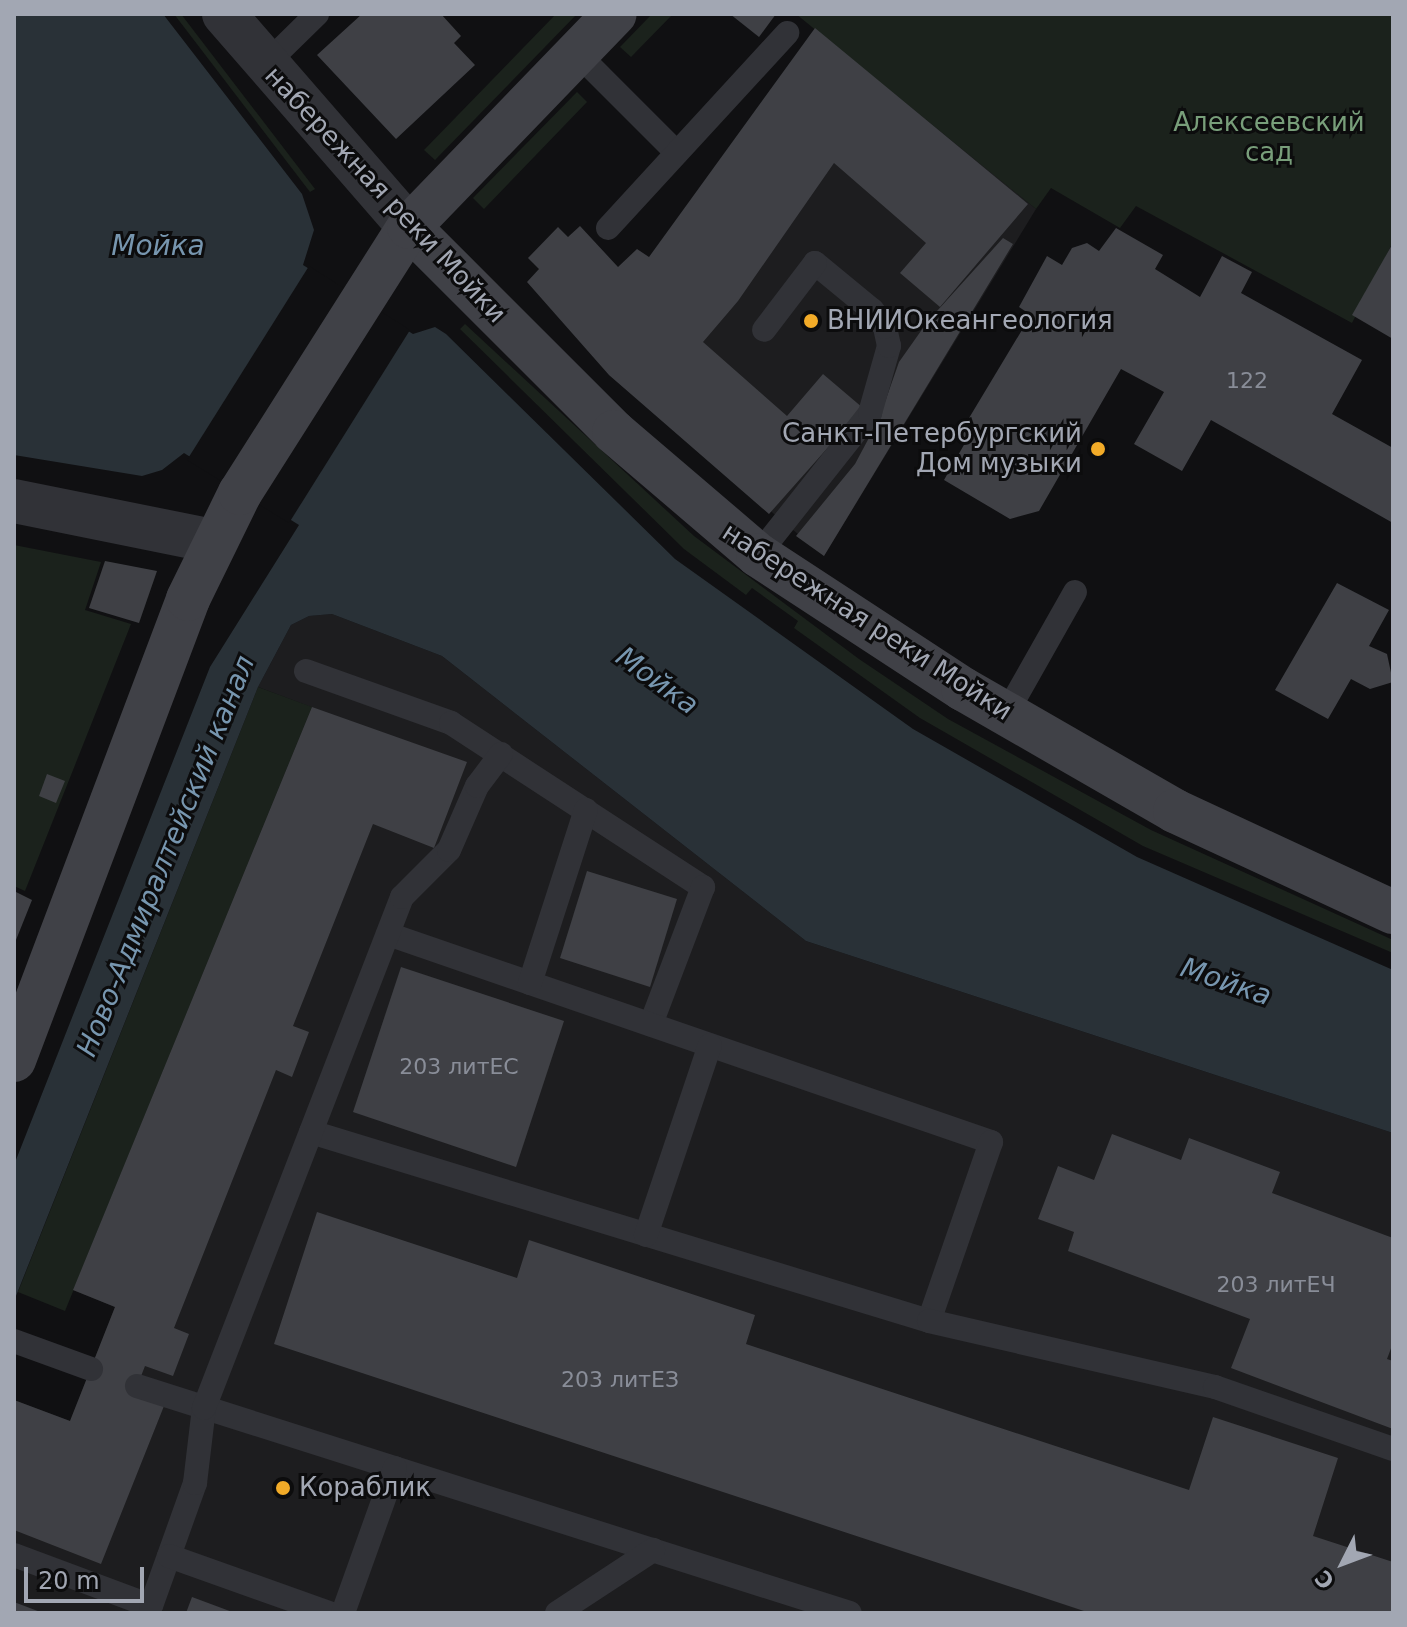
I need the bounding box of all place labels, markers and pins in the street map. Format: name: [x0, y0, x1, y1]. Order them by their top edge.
place label: ВНИИОкеангеология: [827, 305, 1113, 337]
marker: ВНИИОкеангеология: [802, 312, 820, 330]
place label: Санкт-Петербургский Дом музыки: [782, 418, 1082, 480]
marker: Санкт-Петербургский Дом музыки: [1089, 440, 1107, 458]
place label: Кораблик: [299, 1472, 431, 1504]
marker: Кораблик: [274, 1479, 292, 1497]

